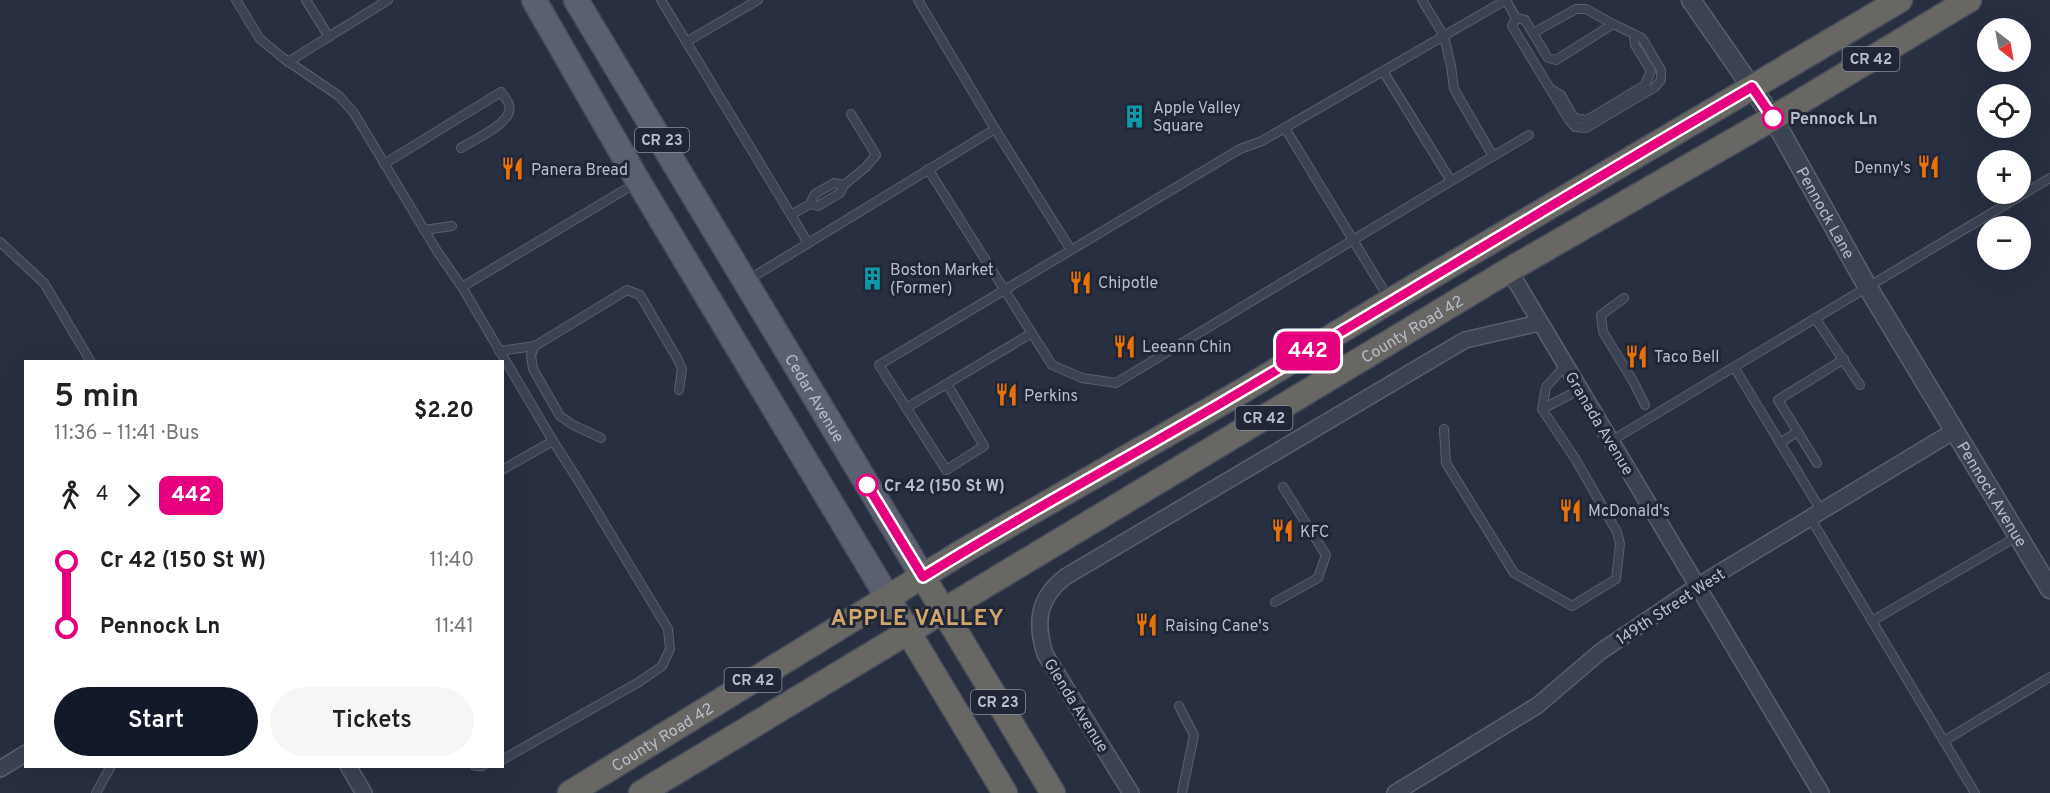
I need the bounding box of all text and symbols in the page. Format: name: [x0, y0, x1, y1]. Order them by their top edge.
north arrow: [1977, 18, 2031, 72]
map controls: [1977, 18, 2031, 270]
road number: CR 42: [1842, 47, 1900, 71]
button: locate: [1977, 84, 2031, 138]
place label: Apple Valley Square: [1153, 99, 1241, 137]
building icon: Apple Valley Square: [1122, 103, 1148, 129]
marker: Pennock Ln: [1762, 107, 1784, 129]
place label: Pennock Ln: [1790, 110, 1877, 130]
road number: CR 23: [635, 128, 689, 152]
button: +: [1977, 150, 2031, 204]
restaurant icon: Denny's: [1916, 154, 1942, 180]
restaurant icon: Panera Bread: [500, 156, 526, 182]
place label: Denny's: [1854, 159, 1911, 179]
place label: Panera Bread: [531, 161, 628, 181]
street label: Pennock Lane: [1790, 164, 1858, 263]
button: −: [1977, 216, 2031, 270]
place label: Boston Market (Former): [890, 261, 994, 299]
building icon: Boston Market (Former): [859, 265, 885, 291]
restaurant icon: Chipotle: [1067, 269, 1093, 295]
place label: Chipotle: [1098, 274, 1158, 294]
street label: County Road 42: [1358, 292, 1468, 369]
line badge: 442: [1274, 332, 1342, 370]
restaurant icon: Leeann Chin: [1111, 333, 1137, 359]
place label: Leeann Chin: [1142, 338, 1231, 358]
text: 442: [1288, 338, 1328, 365]
restaurant icon: Taco Bell: [1623, 343, 1649, 369]
place label: Taco Bell: [1654, 348, 1719, 368]
street label: Cedar Avenue: [779, 351, 848, 447]
street label: Granada Avenue: [1560, 369, 1637, 479]
text: 5 min: [54, 377, 139, 419]
restaurant icon: Perkins: [993, 382, 1019, 408]
place label: Perkins: [1024, 387, 1078, 407]
text: $2.20: [414, 398, 474, 425]
road number: CR 42: [1236, 406, 1292, 430]
text: 11:36 – 11:41 · Bus: [54, 421, 199, 447]
street label: Pennock Avenue: [1951, 438, 2030, 551]
marker: Cr 42 (150 St W): [856, 474, 878, 496]
place label: Cr 42 (150 St W): [884, 477, 1005, 497]
icon: walk: [54, 479, 87, 512]
icon: forward: [117, 479, 150, 512]
text: 4: [96, 482, 108, 508]
text: 442: [171, 482, 211, 509]
restaurant icon: McDonald's: [1557, 497, 1583, 523]
place label: McDonald's: [1588, 502, 1670, 522]
restaurant icon: KFC: [1269, 518, 1295, 544]
place label: KFC: [1300, 523, 1329, 543]
text: Cr 42 (150 St W): [100, 548, 266, 575]
text: 11:40: [429, 548, 474, 574]
street label: 149th Street West: [1613, 565, 1729, 650]
district label: APPLE VALLEY: [831, 606, 1005, 633]
restaurant icon: Raising Cane's: [1134, 612, 1160, 638]
text: Pennock Ln: [100, 614, 220, 641]
text: 11:41: [435, 614, 474, 640]
place label: Raising Cane's: [1165, 617, 1269, 637]
street label: Glenda Avenue: [1038, 655, 1112, 757]
road number: CR 42: [724, 668, 782, 692]
button: Start: [54, 687, 258, 756]
button: Tickets: [270, 687, 474, 756]
road number: CR 23: [971, 690, 1025, 714]
street label: County Road 42: [608, 699, 718, 777]

